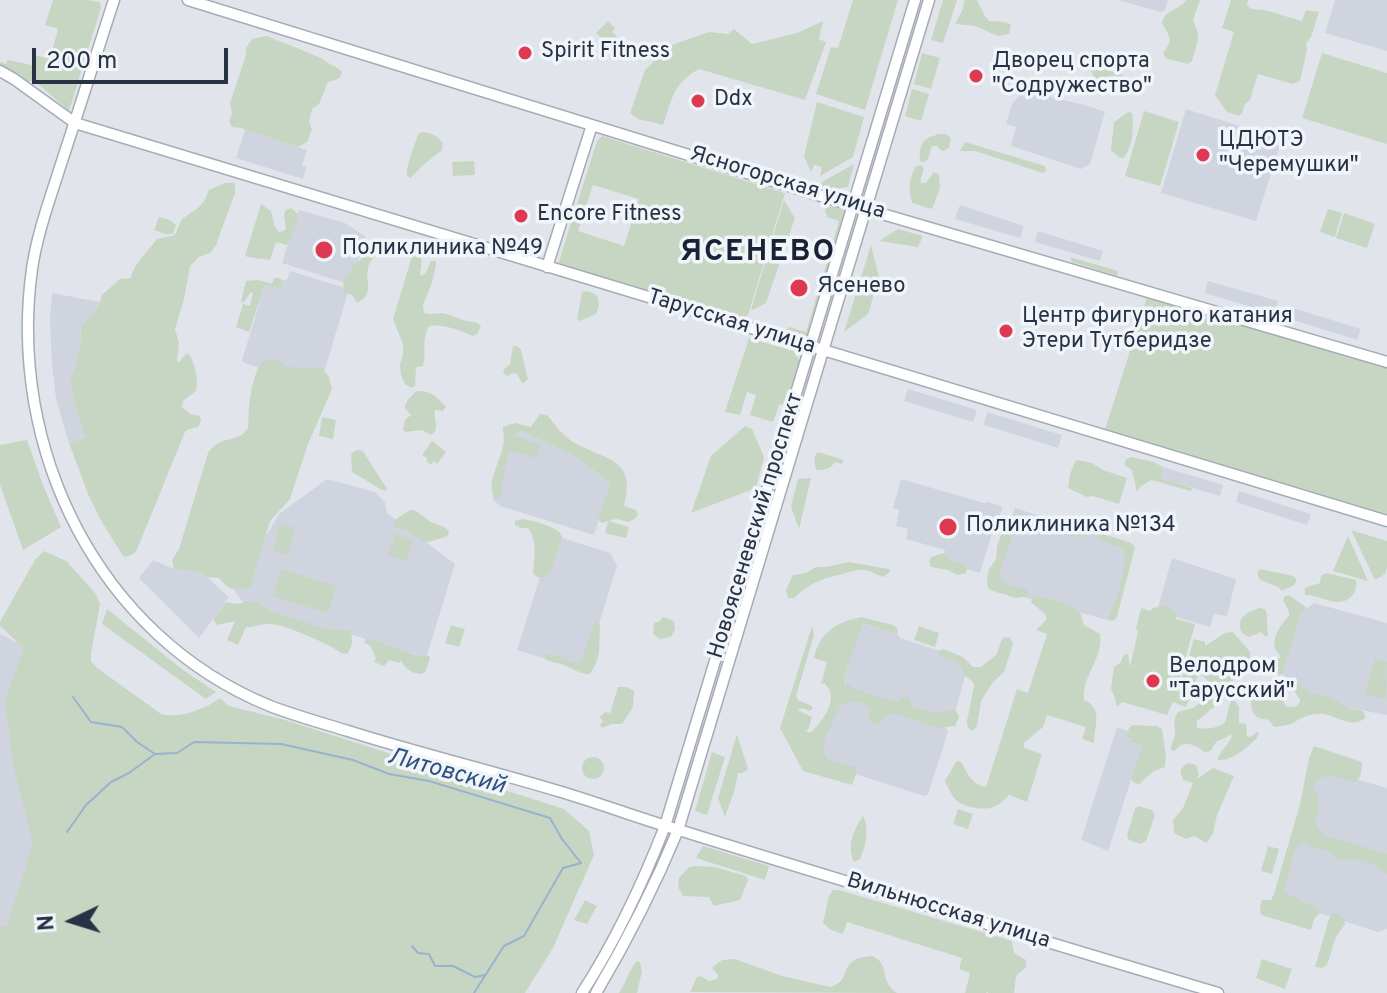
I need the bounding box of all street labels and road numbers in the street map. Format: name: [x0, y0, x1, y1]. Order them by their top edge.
street label: Ясногорская улица: [686, 142, 888, 226]
street label: Тарусская улица: [644, 285, 818, 361]
street label: Новоясеневский проспект: [704, 390, 810, 662]
street label: Вильнюсская улица: [843, 868, 1053, 956]

